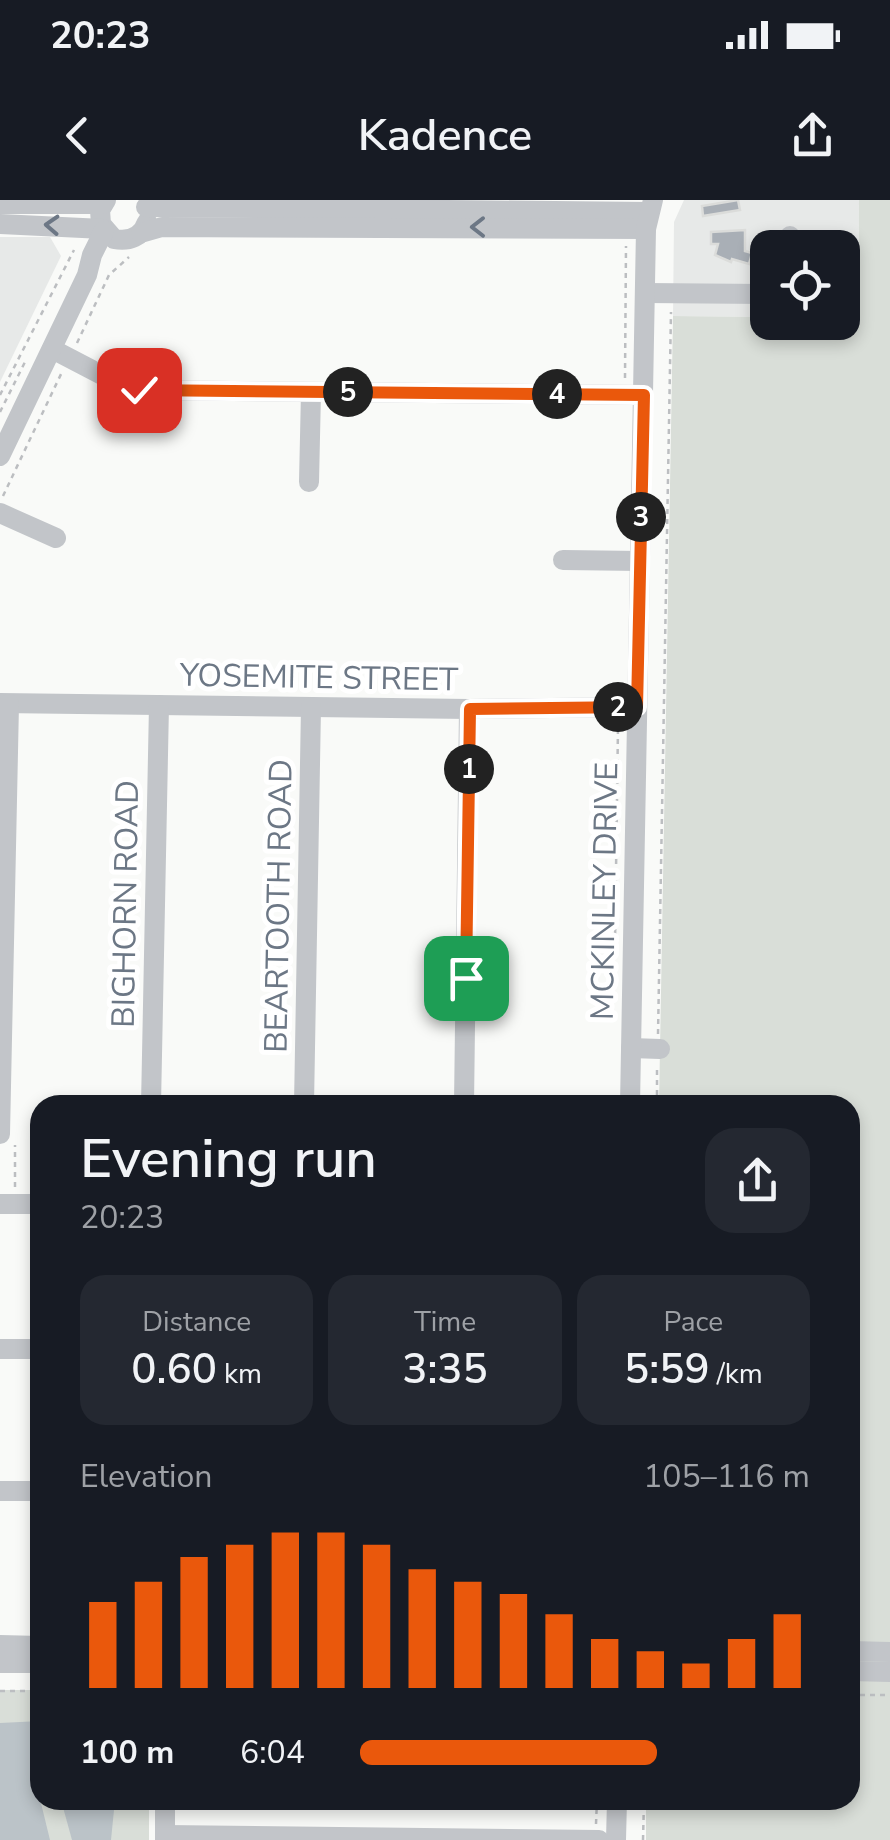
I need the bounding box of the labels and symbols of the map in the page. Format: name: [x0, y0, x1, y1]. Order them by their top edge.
one-way arrow: [43, 215, 59, 236]
one-way arrow: [470, 216, 486, 238]
pin: [97, 348, 182, 433]
pin: 5: [323, 367, 373, 417]
pin: 4: [532, 369, 582, 419]
pin: 3: [616, 492, 666, 542]
street label: YOSEMITE STREET: [178, 654, 459, 701]
pin: 2: [593, 682, 643, 732]
pin: 1: [444, 744, 494, 794]
street label: BEARTOOTH ROAD: [254, 759, 303, 1053]
street label: MCKINLEY DRIVE: [581, 762, 628, 1020]
street label: BIGHORN ROAD: [102, 780, 149, 1028]
pin: [424, 936, 509, 1021]

